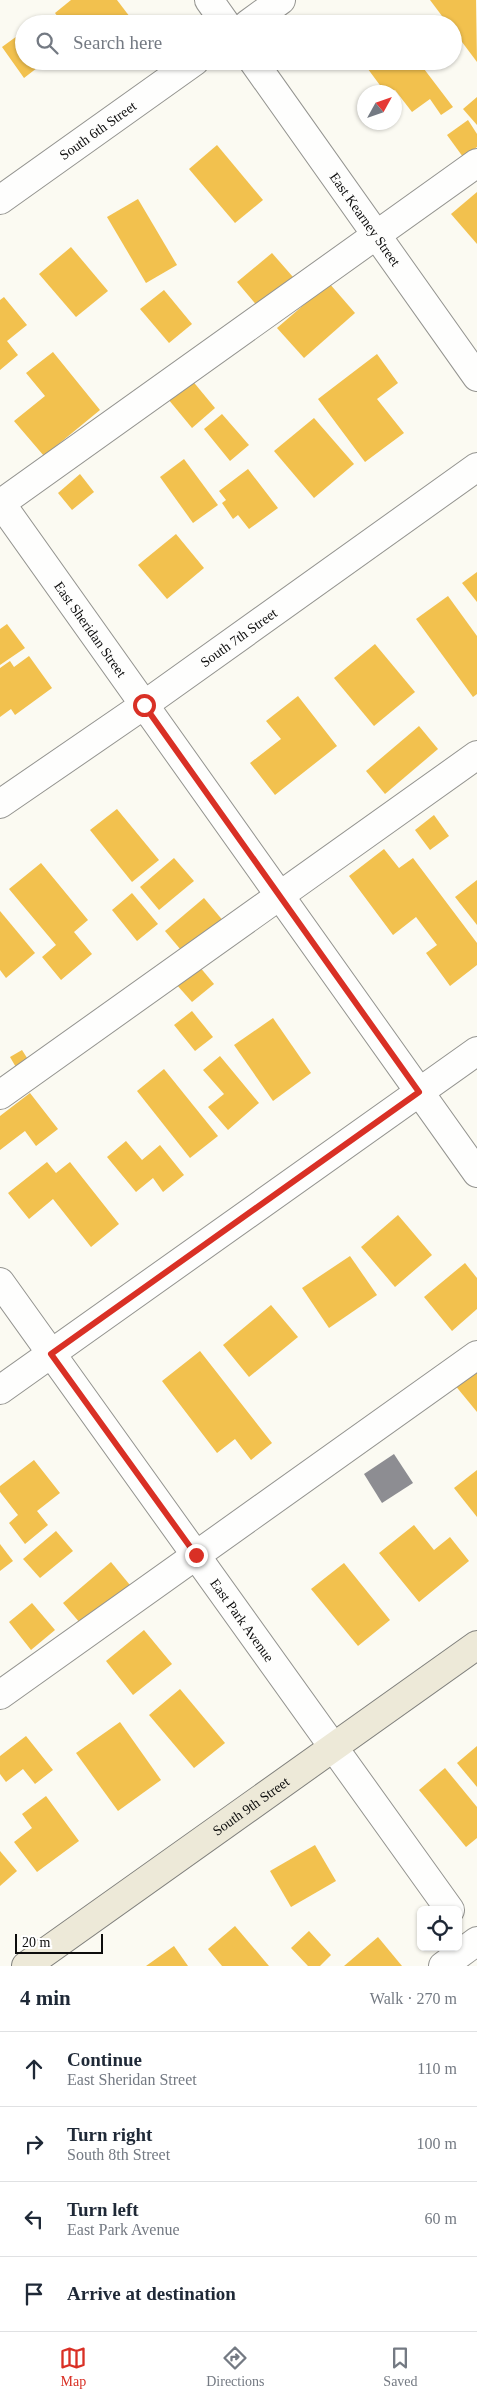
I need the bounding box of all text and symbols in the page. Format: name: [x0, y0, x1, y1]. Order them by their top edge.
search box: [15, 15, 462, 70]
icon: search: [33, 29, 61, 57]
text: Search here: [73, 32, 162, 53]
north arrow: [357, 85, 402, 130]
street label: South 6th Street: [57, 98, 139, 163]
street label: East Kearney Street: [327, 170, 404, 269]
street label: East Sheridan Street: [51, 579, 129, 680]
street label: South 7th Street: [197, 605, 280, 670]
route start: [133, 694, 156, 717]
route end: [185, 1544, 208, 1567]
street label: East Park Avenue: [208, 1576, 277, 1665]
street label: South 9th Street: [210, 1774, 292, 1838]
map controls: [417, 1906, 462, 1951]
button: locate: [417, 1906, 462, 1951]
scale bar: [15, 1931, 102, 1954]
text: 20 m: [22, 1935, 50, 1950]
text: 4 min: [20, 1986, 71, 2010]
text: Walk · 270 m: [370, 1990, 457, 2007]
text: Continue: [67, 2049, 142, 2070]
icon: ahead: [20, 2055, 48, 2083]
text: 110 m: [417, 2060, 457, 2077]
text: East Sheridan Street: [67, 2071, 197, 2088]
text: Turn right: [67, 2124, 152, 2145]
icon: right: [20, 2130, 48, 2158]
text: 100 m: [417, 2135, 457, 2152]
text: South 8th Street: [67, 2146, 170, 2163]
text: Turn left: [67, 2199, 139, 2220]
icon: left: [20, 2205, 48, 2233]
text: 60 m: [425, 2210, 457, 2227]
text: East Park Avenue: [67, 2221, 180, 2238]
icon: arrive: [20, 2280, 48, 2308]
text: Arrive at destination: [67, 2283, 236, 2304]
tab: Map: [59, 2344, 87, 2390]
tab: Directions: [206, 2344, 265, 2390]
tab: Saved: [383, 2344, 418, 2390]

